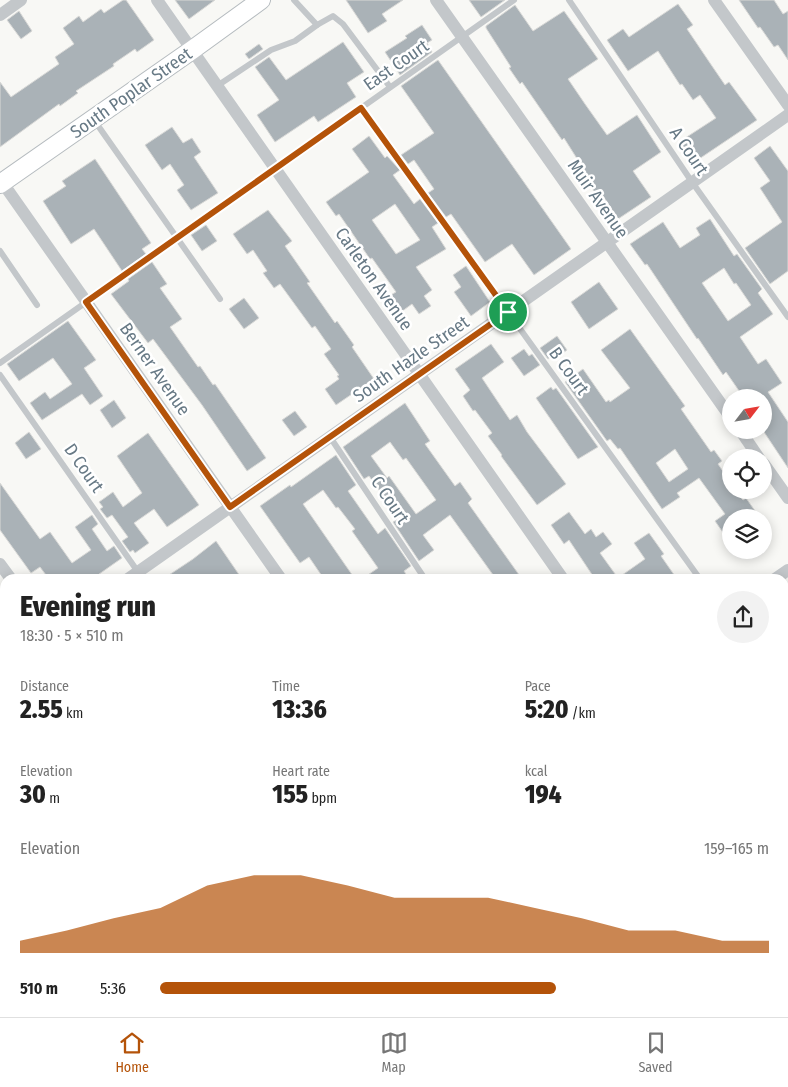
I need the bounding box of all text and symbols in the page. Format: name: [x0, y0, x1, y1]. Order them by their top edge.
street label: East Court: [359, 35, 433, 95]
street label: South Poplar Street: [66, 43, 196, 143]
street label: A Court: [665, 123, 713, 179]
street label: Muir Avenue: [563, 155, 633, 243]
street label: Carleton Avenue: [330, 223, 418, 335]
pin: [487, 291, 529, 333]
icon: arrive: [494, 298, 522, 326]
street label: South Hazle Street: [349, 311, 473, 407]
street label: Berner Avenue: [115, 318, 195, 420]
street label: B Court: [544, 343, 594, 399]
north arrow: [722, 389, 772, 439]
map controls: [722, 389, 772, 559]
street label: D Court: [59, 439, 109, 497]
button: locate: [722, 449, 772, 499]
street label: C Court: [366, 472, 414, 528]
button: layers: [722, 509, 772, 559]
text: Evening run: [20, 590, 156, 623]
button: share: [717, 591, 769, 643]
text: 18:30 · 5 × 510 m: [20, 626, 124, 645]
text: Distance: [20, 678, 69, 695]
text: Time: [272, 678, 300, 695]
text: Pace: [525, 678, 551, 695]
text: 2.55: [20, 695, 63, 725]
text: 13:36: [272, 695, 327, 725]
text: 5:20: [525, 695, 569, 725]
text: km: [63, 705, 83, 722]
text: /km: [569, 705, 596, 722]
text: Elevation: [20, 763, 73, 780]
text: Heart rate: [272, 763, 330, 780]
text: kcal: [525, 763, 547, 780]
text: 30: [20, 780, 46, 810]
text: 155: [272, 780, 308, 810]
text: 194: [525, 780, 562, 810]
text: m: [46, 790, 60, 807]
text: bpm: [308, 790, 337, 807]
text: Elevation: [20, 839, 80, 858]
text: 159–165 m: [704, 839, 769, 858]
text: 510 m: [20, 979, 58, 998]
text: 5:36: [100, 979, 126, 998]
tab: Home: [115, 1029, 149, 1076]
tab: Map: [380, 1029, 408, 1076]
tab: Saved: [638, 1029, 673, 1076]

